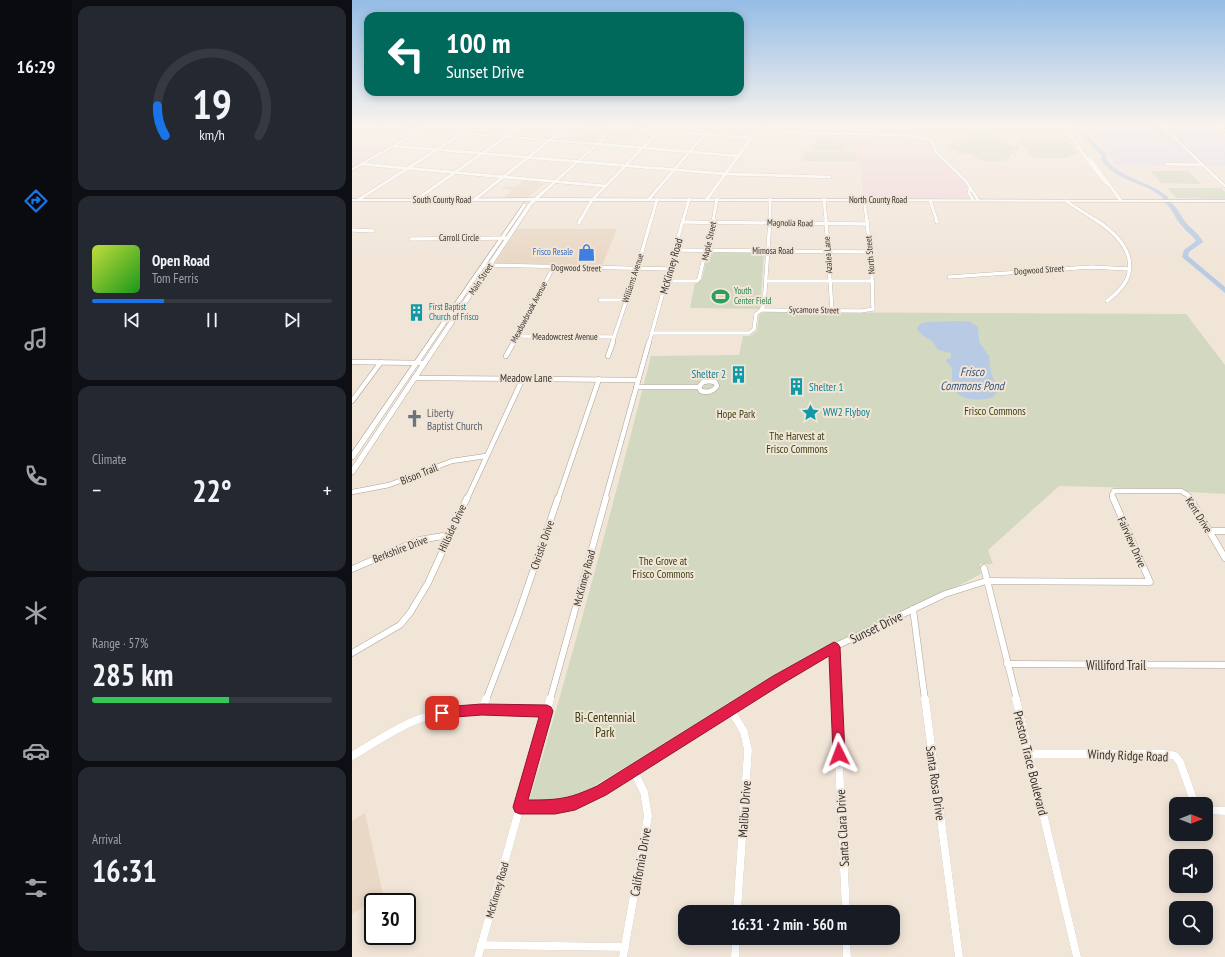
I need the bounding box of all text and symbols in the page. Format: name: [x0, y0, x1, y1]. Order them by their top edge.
text: 100 m: [446, 24, 510, 61]
icon: left: [380, 28, 432, 80]
text: 16:29: [17, 55, 55, 78]
text: Sunset Drive: [446, 60, 524, 83]
text: 19: [192, 77, 232, 130]
text: km/h: [199, 125, 225, 144]
icon: directions: [22, 187, 50, 215]
street label: South County Road: [413, 194, 471, 205]
street label: North County Road: [849, 194, 907, 205]
street label: Magnolia Road: [767, 217, 813, 228]
street label: Maple Street: [699, 220, 718, 261]
street label: Carroll Circle: [439, 232, 479, 243]
street label: North Street: [862, 235, 877, 275]
street label: McKinney Road: [656, 236, 686, 296]
street label: Azalea Lane: [821, 236, 834, 274]
shop icon: Frisco Resale: [576, 242, 596, 262]
street label: Mimosa Road: [752, 245, 794, 256]
place label: Frisco Resale: [533, 246, 573, 257]
text: Open Road: [152, 251, 210, 270]
street label: Williams Avenue: [619, 252, 646, 304]
street label: Main Street: [466, 260, 495, 297]
street label: Dogwood Street: [551, 262, 602, 273]
street label: Dogwood Street: [1014, 262, 1065, 277]
text: Tom Ferris: [152, 270, 198, 287]
street label: Meadowbrook Avenue: [508, 279, 549, 344]
place label: Youth Center Field: [734, 285, 772, 306]
sports icon: Youth Center Field: [711, 286, 731, 306]
place label: First Baptist Church of Frisco: [429, 301, 479, 322]
building icon: First Baptist Church of Frisco: [406, 302, 426, 322]
street label: Sycamore Street: [789, 304, 840, 315]
icon: previous: [121, 309, 143, 331]
icon: pause: [201, 309, 223, 331]
icon: next: [281, 309, 303, 331]
icon: music: [22, 325, 50, 353]
street label: Meadowcrest Avenue: [532, 331, 598, 342]
building icon: Shelter 2: [729, 364, 749, 384]
water label: Frisco Commons Pond: [940, 364, 1006, 393]
place label: Shelter 2: [692, 367, 726, 381]
street label: Meadow Lane: [500, 371, 553, 385]
building icon: Shelter 1: [786, 377, 806, 397]
place label: Shelter 1: [809, 380, 843, 394]
place icon: WW2 Flyboy: [800, 402, 820, 422]
park label: Frisco Commons: [964, 404, 1026, 418]
place label: WW2 Flyboy: [823, 405, 871, 419]
place label: Liberty Baptist Church: [427, 406, 482, 433]
park label: Hope Park: [717, 407, 756, 421]
church icon: Liberty Baptist Church: [404, 409, 424, 429]
park label: The Harvest at Frisco Commons: [766, 429, 828, 456]
text: Climate: [92, 451, 126, 468]
street label: Bison Trail: [398, 460, 440, 488]
icon: phone: [22, 462, 50, 490]
text: 22°: [192, 471, 232, 510]
text: −: [92, 476, 101, 504]
text: +: [323, 476, 332, 504]
street label: Kent Drive: [1183, 494, 1216, 536]
street label: Hillside Drive: [435, 501, 469, 554]
street label: Fairview Drive: [1115, 514, 1150, 570]
street label: Christie Drive: [527, 518, 557, 572]
street label: Berkshire Drive: [370, 532, 430, 566]
street label: McKinney Road: [570, 548, 598, 608]
park label: The Grove at Frisco Commons: [632, 554, 694, 581]
icon: climate: [22, 599, 50, 627]
street label: Sunset Drive: [847, 607, 905, 648]
text: Range · 57%: [92, 635, 148, 652]
text: 285 km: [92, 655, 173, 694]
street label: Williford Trail: [1086, 657, 1146, 674]
pin: [425, 696, 459, 730]
icon: arrive: [431, 702, 453, 724]
park label: Bi-Centennial Park: [575, 709, 635, 741]
street label: Preston Trace Boulevard: [1009, 709, 1052, 817]
position arrow: [818, 733, 860, 775]
icon: car: [22, 737, 50, 765]
street label: Santa Rosa Drive: [922, 745, 949, 822]
street label: Windy Ridge Road: [1087, 746, 1169, 765]
street label: Malibu Drive: [734, 780, 755, 838]
street label: Santa Clara Drive: [832, 789, 853, 867]
north arrow: [1169, 797, 1213, 841]
map controls: [1169, 797, 1213, 945]
street label: California Drive: [626, 826, 655, 898]
text: Arrival: [92, 831, 121, 848]
button: sound: [1169, 849, 1213, 893]
text: 16:31: [92, 851, 157, 890]
street label: McKinney Road: [482, 860, 512, 920]
icon: filters: [22, 874, 50, 902]
speed limit sign: 30: [364, 893, 416, 945]
button: search: [1169, 901, 1213, 945]
text: 16:31 · 2 min · 560 m: [731, 915, 847, 934]

